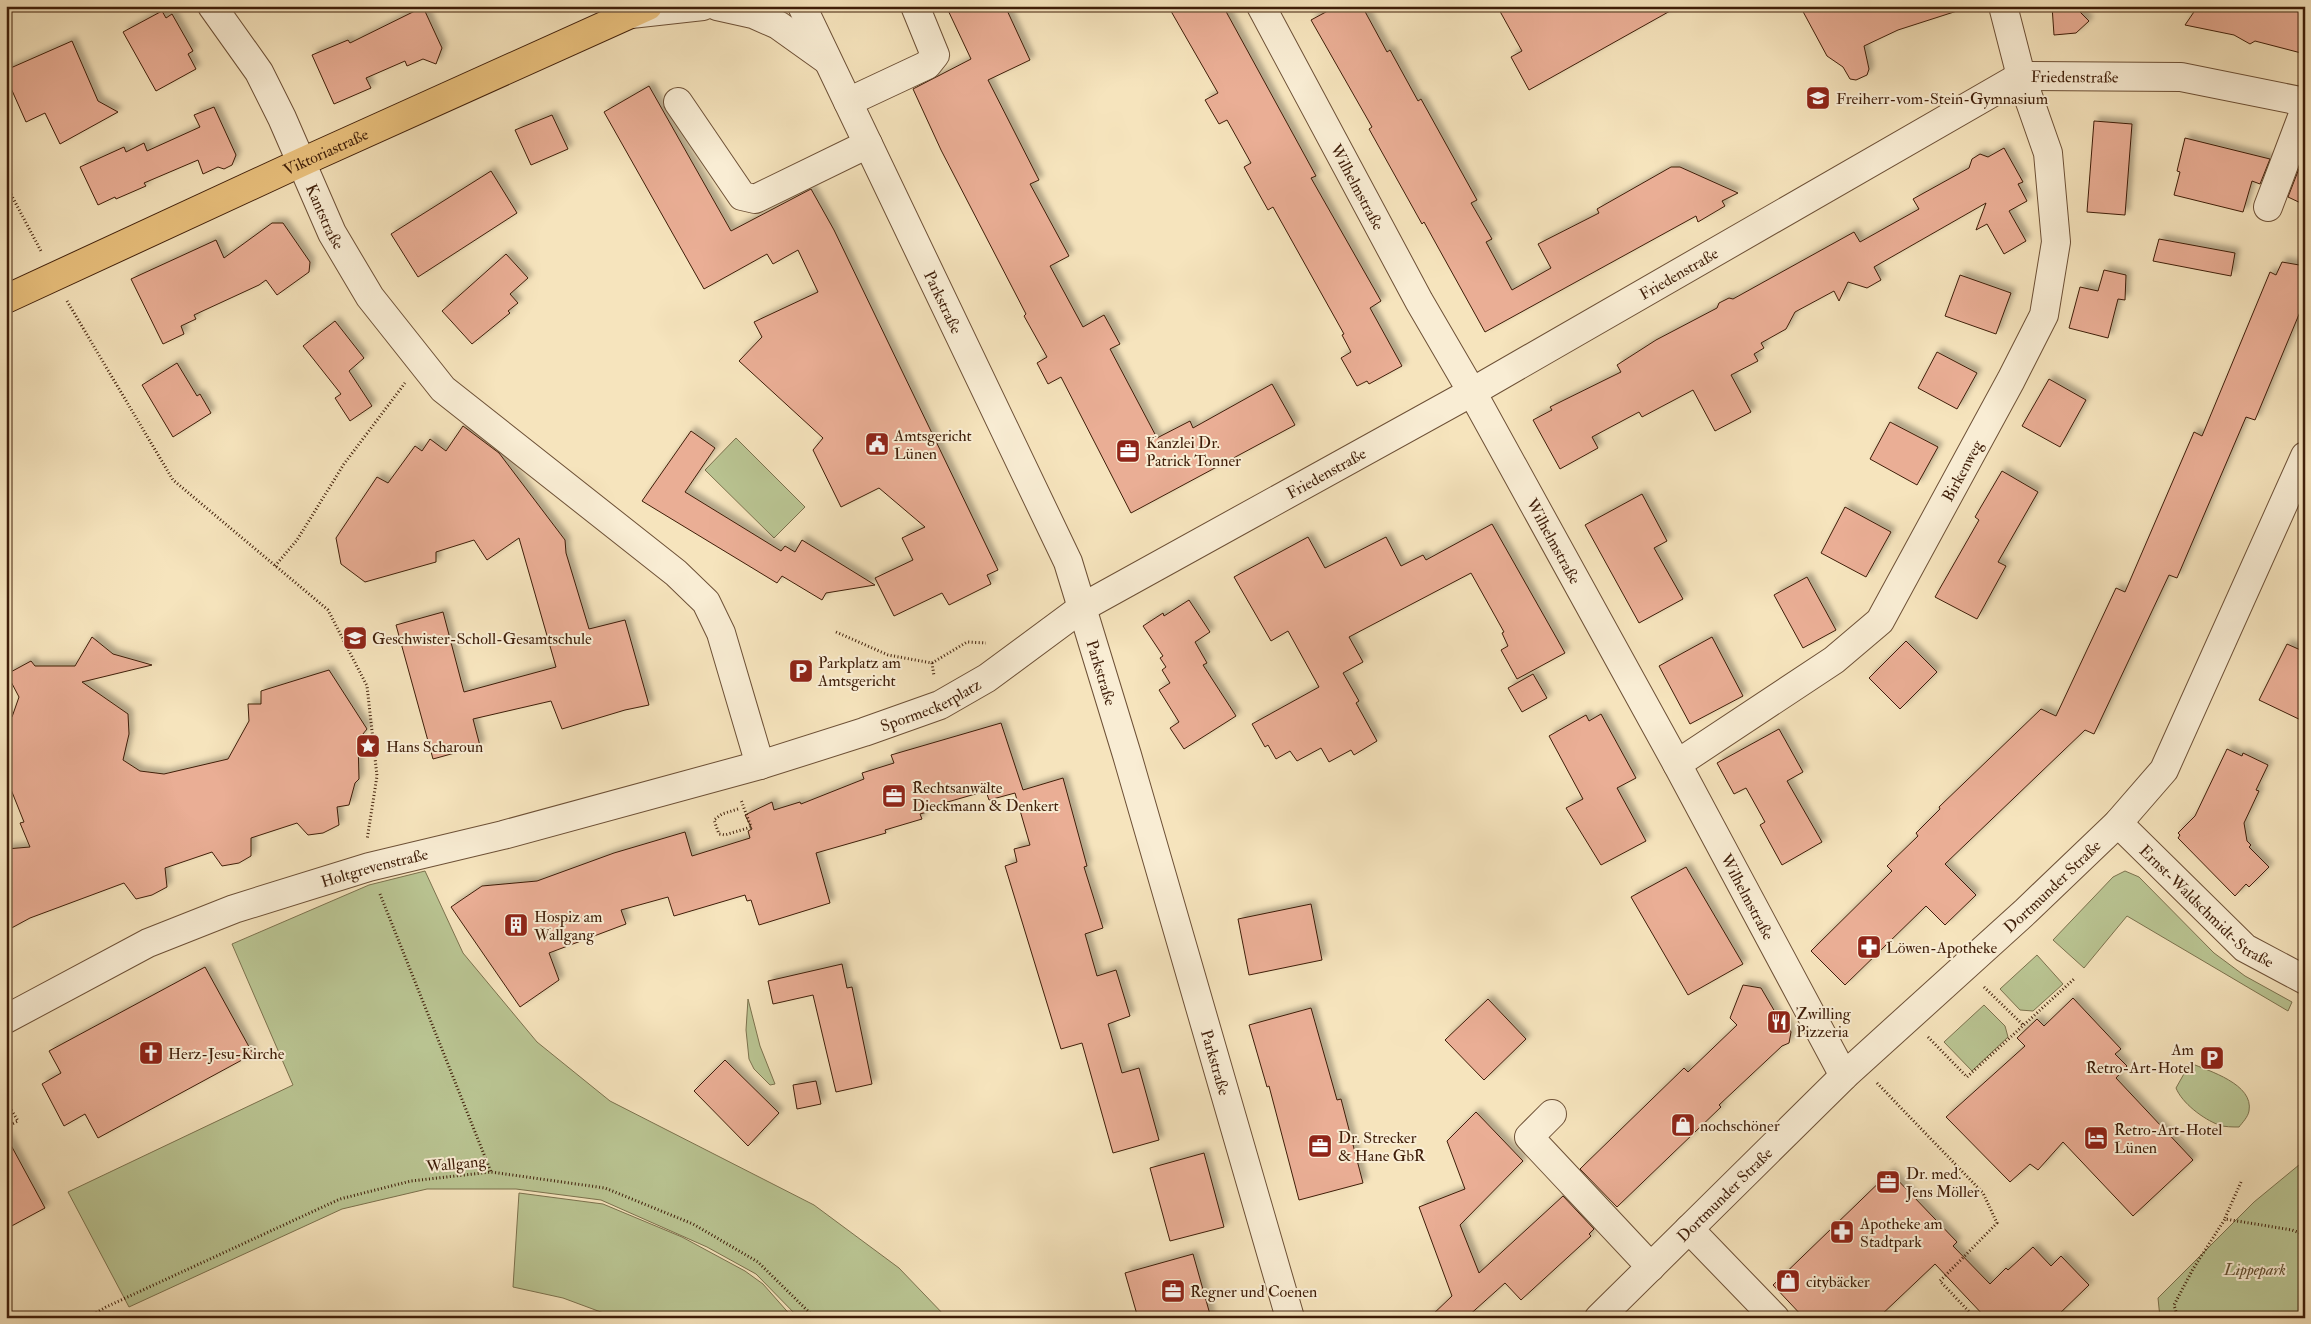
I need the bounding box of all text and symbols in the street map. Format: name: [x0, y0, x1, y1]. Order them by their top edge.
street label: Friedenstraße: [2031, 67, 2119, 88]
school or university icon: Freiherr-vom-Stein-Gymnasium: [1805, 85, 1831, 111]
place label: Freiherr-vom-Stein-Gymnasium: [1836, 89, 2049, 109]
street label: Viktoriastraße: [280, 124, 372, 180]
street label: Wilhelmstraße: [1325, 140, 1388, 234]
street label: Kantstraße: [301, 181, 349, 253]
street label: Friedenstraße: [1636, 243, 1722, 305]
street label: Parkstraße: [919, 268, 966, 337]
place label: Amtsgericht Lünen: [893, 426, 972, 464]
public building icon: Amtsgericht Lünen: [864, 431, 890, 457]
place label: Kanzlei Dr. Patrick Tonner: [1146, 433, 1241, 471]
street label: Birkenweg: [1938, 436, 1988, 505]
office icon: Kanzlei Dr. Patrick Tonner: [1115, 438, 1141, 464]
street label: Friedenstraße: [1283, 443, 1370, 504]
street label: Wilhelmstraße: [1521, 494, 1585, 588]
school or university icon: Geschwister-Scholl-Gesamtschule: [342, 625, 368, 651]
place label: Geschwister-Scholl-Gesamtschule: [372, 629, 592, 649]
street label: Parkstraße: [1081, 638, 1120, 708]
place label: Parkplatz am Amtsgericht: [817, 653, 902, 691]
parking icon: Parkplatz am Amtsgericht: [788, 658, 814, 684]
street label: Spormeckerplatz: [878, 675, 985, 736]
place icon: Hans Scharoun: [355, 733, 381, 759]
place label: Hans Scharoun: [386, 737, 483, 757]
place label: Rechtsanwälte Dieckmann & Denkert: [912, 778, 1059, 816]
office icon: Rechtsanwälte Dieckmann & Denkert: [881, 783, 907, 809]
street label: Dortmunder Straße: [2000, 836, 2106, 937]
street label: Ernst-Waldschmidt-Straße: [2135, 841, 2277, 973]
street label: Holtgrevenstraße: [318, 844, 431, 892]
street label: Wilhelmstraße: [1715, 850, 1778, 944]
place label: Hospiz am Wallgang: [533, 907, 603, 945]
building icon: Hospiz am Wallgang: [503, 912, 529, 938]
pharmacy icon: Löwen-Apotheke: [1856, 934, 1882, 960]
place label: Löwen-Apotheke: [1886, 938, 1997, 959]
place label: Zwilling Pizzeria: [1796, 1004, 1852, 1042]
restaurant icon: Zwilling Pizzeria: [1766, 1009, 1792, 1035]
street label: Parkstraße: [1196, 1027, 1234, 1098]
church icon: Herz-Jesu-Kirche: [138, 1040, 164, 1066]
place label: Am Retro-Art-Hotel: [2086, 1040, 2195, 1078]
place label: Herz-Jesu-Kirche: [168, 1044, 285, 1065]
parking icon: Am Retro-Art-Hotel: [2199, 1045, 2225, 1071]
shop icon: nochschöner: [1670, 1112, 1696, 1138]
place label: nochschöner: [1700, 1116, 1780, 1136]
place label: Retro-Art-Hotel Lünen: [2114, 1120, 2222, 1158]
hotel icon: Retro-Art-Hotel Lünen: [2083, 1125, 2109, 1151]
place label: Dr. Strecker & Hane GbR: [1338, 1128, 1426, 1166]
office icon: Dr. Strecker & Hane GbR: [1307, 1133, 1333, 1159]
street label: Dortmunder Straße: [1673, 1143, 1777, 1247]
street label: Wallgang: [424, 1151, 488, 1177]
place label: Dr. med. Jens Möller: [1905, 1164, 1980, 1203]
office icon: Dr. med. Jens Möller: [1875, 1169, 1901, 1195]
place label: Apotheke am Stadtpark: [1859, 1214, 1943, 1253]
pharmacy icon: Apotheke am Stadtpark: [1829, 1219, 1855, 1245]
park label: Lippepark: [2223, 1260, 2286, 1280]
shop icon: citybäcker: [1775, 1268, 1801, 1294]
place label: citybäcker: [1806, 1272, 1870, 1292]
office icon: Regner und Coenen: [1160, 1278, 1186, 1304]
place label: Regner und Coenen: [1190, 1282, 1317, 1302]

